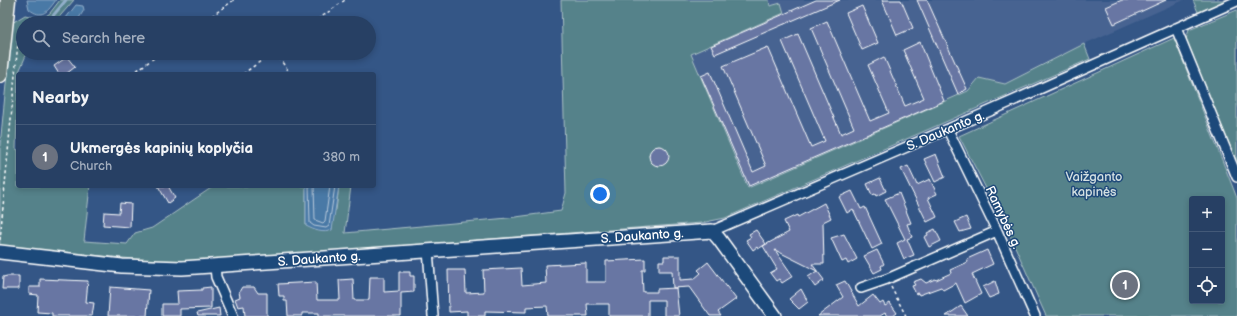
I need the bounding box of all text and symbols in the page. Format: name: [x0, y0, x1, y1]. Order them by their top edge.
search box: [16, 16, 376, 60]
icon: search: [30, 27, 52, 49]
text: Search here: [62, 29, 145, 48]
text: Nearby: [32, 88, 89, 108]
street label: S. Daukanto g.: [904, 107, 987, 154]
text: Ukmergės kapinių koplyčia: [70, 139, 253, 158]
text: 1: [42, 149, 48, 165]
text: 380 m: [323, 149, 360, 165]
text: Church: [70, 158, 112, 174]
park label: Vaižganto kapinės: [1066, 169, 1122, 200]
street label: Ramybės g.: [982, 183, 1025, 252]
your location: [590, 184, 610, 204]
map controls: [1189, 196, 1225, 304]
button: +: [1189, 196, 1225, 232]
street label: S. Daukanto g.: [600, 225, 684, 247]
button: −: [1189, 232, 1225, 268]
street label: S. Daukanto g.: [277, 248, 361, 270]
button: locate: [1189, 268, 1225, 304]
pin: 1: [1112, 270, 1138, 300]

